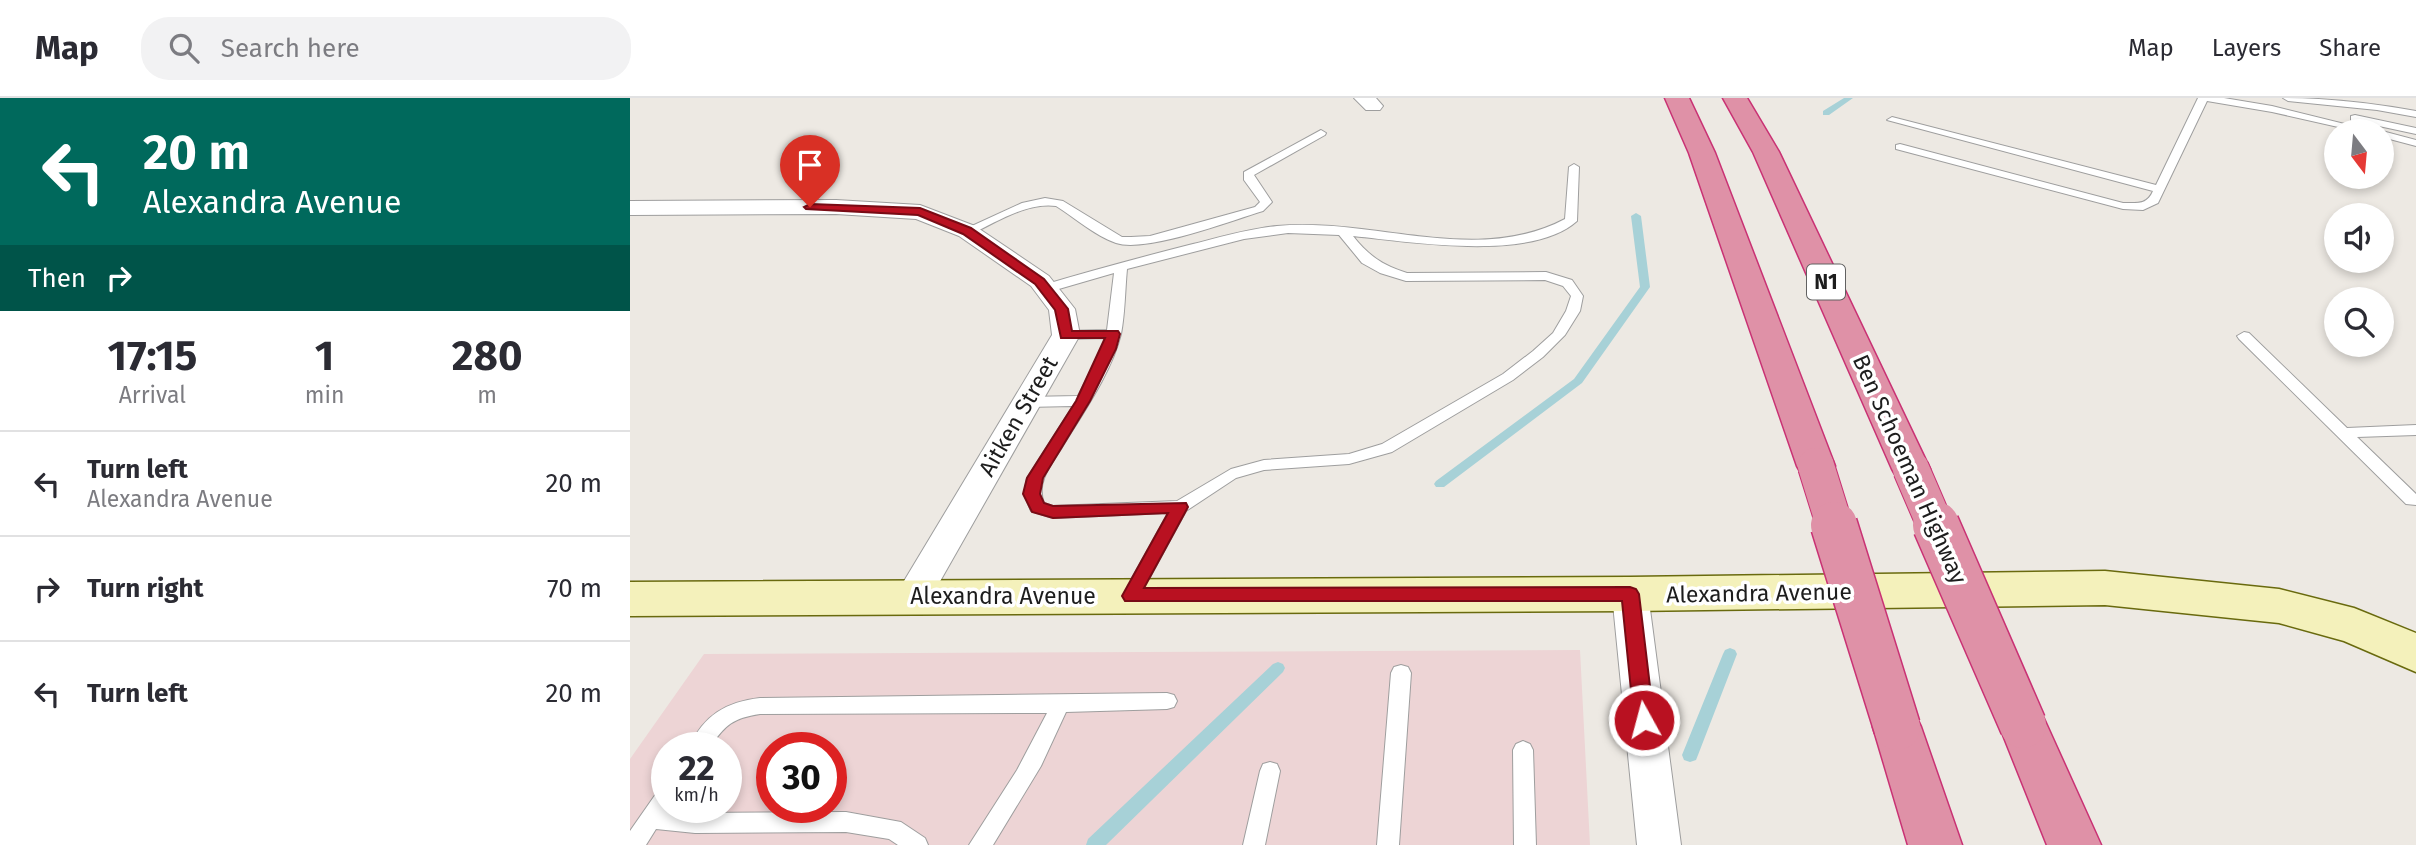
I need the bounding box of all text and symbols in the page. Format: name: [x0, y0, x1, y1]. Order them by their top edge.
search box: [141, 17, 631, 80]
text: Map: [35, 28, 99, 68]
icon: search: [165, 29, 203, 67]
text: Search here: [221, 33, 360, 64]
text: Map: [2128, 34, 2174, 62]
text: Layers: [2212, 34, 2281, 62]
text: Share: [2319, 34, 2381, 62]
north arrow: [2324, 119, 2394, 189]
map controls: [2324, 119, 2394, 357]
text: 20 m: [143, 123, 250, 182]
icon: left: [28, 126, 119, 217]
pin: [780, 135, 840, 207]
icon: arrive: [791, 146, 829, 184]
text: Alexandra Avenue: [143, 183, 401, 221]
button: sound: [2324, 203, 2394, 273]
icon: right: [100, 259, 138, 297]
text: Then: [28, 263, 86, 294]
road number: N1: [1807, 264, 1845, 300]
button: search: [2324, 287, 2394, 357]
text: 17:15: [107, 331, 197, 381]
text: 1: [315, 331, 334, 381]
text: 280: [452, 331, 523, 381]
street label: Aitken Street: [972, 350, 1064, 481]
street label: Ben Schoeman Highway: [1847, 350, 1974, 589]
text: Arrival: [119, 381, 186, 409]
text: min: [305, 381, 344, 409]
text: m: [477, 381, 497, 409]
text: Turn left: [87, 454, 188, 485]
icon: left: [28, 465, 66, 503]
text: 20 m: [545, 468, 602, 499]
text: Alexandra Avenue: [87, 485, 273, 513]
icon: right: [28, 570, 66, 608]
text: Turn right: [87, 573, 204, 604]
text: 70 m: [547, 573, 602, 604]
street label: Alexandra Avenue: [1666, 577, 1852, 609]
street label: Alexandra Avenue: [910, 582, 1096, 610]
icon: left: [28, 675, 66, 713]
text: Turn left: [87, 678, 188, 709]
text: 20 m: [545, 678, 602, 709]
position arrow: [1607, 683, 1681, 757]
speed limit sign: 30: [756, 732, 847, 823]
text: 22: [678, 747, 715, 789]
text: km/h: [674, 784, 719, 806]

